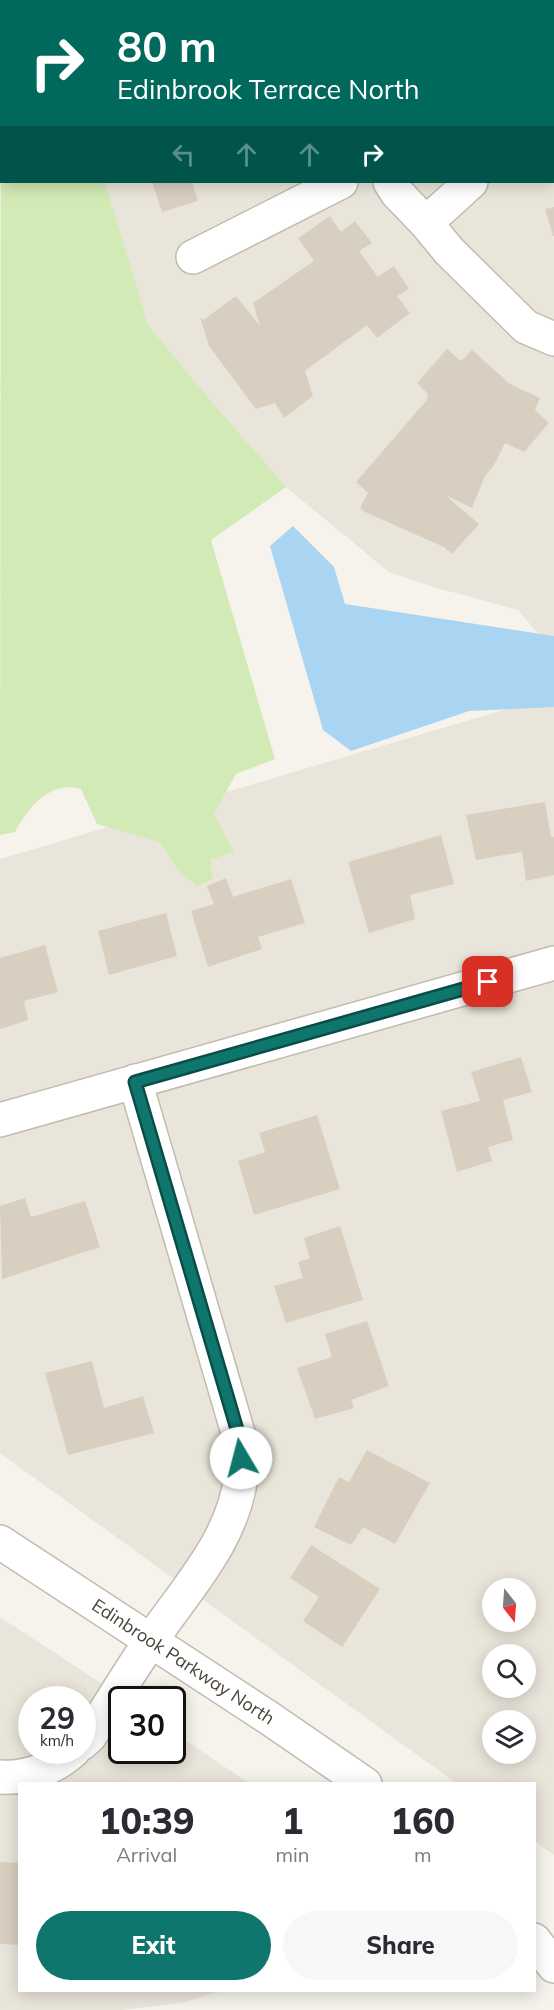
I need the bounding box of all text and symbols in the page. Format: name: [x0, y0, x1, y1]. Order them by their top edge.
text: 80 m: [117, 20, 217, 73]
icon: right: [18, 24, 96, 102]
text: Edinbrook Terrace North: [117, 72, 420, 106]
icon: left: [167, 138, 200, 171]
icon: ahead: [230, 138, 263, 171]
icon: ahead: [293, 138, 326, 171]
icon: right: [356, 138, 389, 171]
pin: [462, 956, 513, 1007]
icon: arrive: [471, 965, 504, 998]
position arrow: [209, 1426, 273, 1490]
north arrow: [482, 1578, 536, 1632]
map controls: [482, 1578, 536, 1764]
street label: Edinbrook Parkway North: [88, 1593, 279, 1730]
button: search: [482, 1644, 536, 1698]
speed limit sign: 30: [108, 1686, 186, 1764]
text: 29: [39, 1699, 75, 1737]
button: layers: [482, 1710, 536, 1764]
text: km/h: [40, 1731, 74, 1750]
text: 10:39: [99, 1798, 195, 1843]
text: 1: [282, 1798, 303, 1843]
text: 160: [390, 1798, 455, 1843]
text: Arrival: [116, 1842, 177, 1867]
text: min: [275, 1842, 310, 1867]
text: m: [414, 1842, 432, 1867]
button: Exit: [36, 1911, 271, 1980]
button: Share: [283, 1911, 518, 1980]

